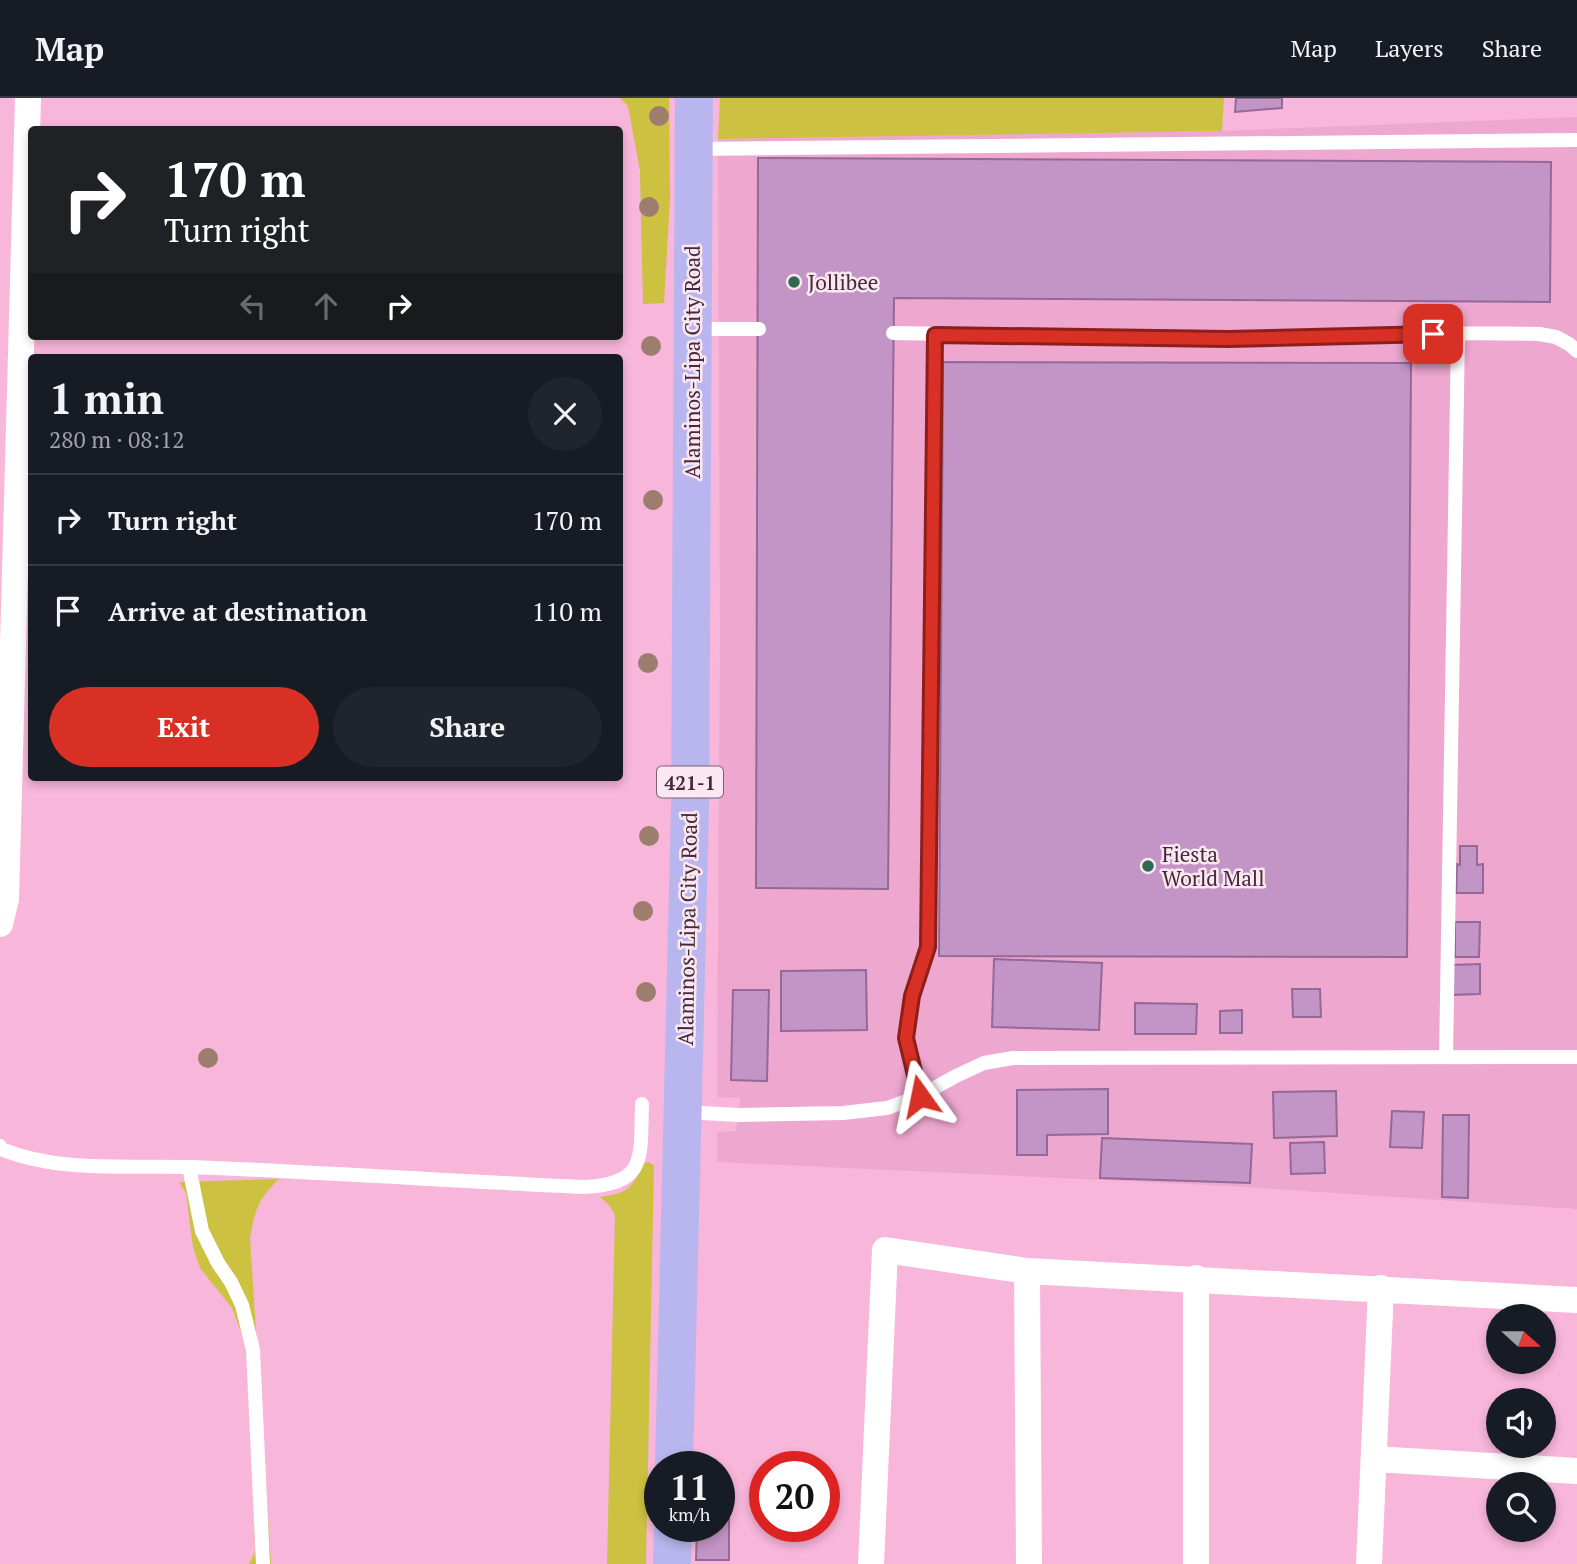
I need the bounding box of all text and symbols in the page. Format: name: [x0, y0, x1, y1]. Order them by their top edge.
text: Map: [35, 27, 104, 70]
text: Map: [1290, 32, 1337, 64]
text: Layers: [1375, 32, 1444, 64]
text: Share: [1482, 32, 1542, 64]
text: 170 m: [164, 146, 306, 211]
icon: right: [49, 154, 140, 245]
text: Turn right: [164, 209, 310, 251]
street label: Alaminos-Lipa City Road: [678, 245, 706, 479]
place label: Jollibee: [808, 268, 878, 296]
marker: Jollibee: [786, 274, 802, 290]
icon: left: [234, 287, 272, 325]
icon: ahead: [307, 287, 345, 325]
icon: right: [380, 287, 418, 325]
pin: [1403, 304, 1463, 364]
icon: arrive: [1414, 315, 1452, 353]
text: 1 min: [49, 370, 164, 426]
button: close: [528, 377, 602, 451]
text: 280 m · 08:12: [49, 424, 184, 455]
icon: right: [49, 501, 87, 539]
text: Turn right: [108, 503, 237, 537]
text: 170 m: [532, 503, 602, 537]
icon: arrive: [49, 592, 87, 630]
text: Arrive at destination: [108, 594, 367, 628]
text: 110 m: [532, 594, 602, 628]
button: Exit: [49, 687, 319, 767]
button: Share: [333, 687, 602, 767]
road number: 421-1: [657, 766, 723, 797]
street label: Alaminos-Lipa City Road: [671, 812, 703, 1046]
place label: Fiesta World Mall: [1162, 840, 1264, 892]
marker: Fiesta World Mall: [1140, 858, 1156, 874]
position arrow: [883, 1059, 957, 1133]
north arrow: [1486, 1304, 1556, 1374]
map controls: [1486, 1304, 1556, 1542]
button: sound: [1486, 1388, 1556, 1458]
speed limit sign: 20: [749, 1451, 840, 1542]
text: 11: [670, 1464, 709, 1510]
button: search: [1486, 1472, 1556, 1542]
text: km/h: [669, 1502, 710, 1526]

